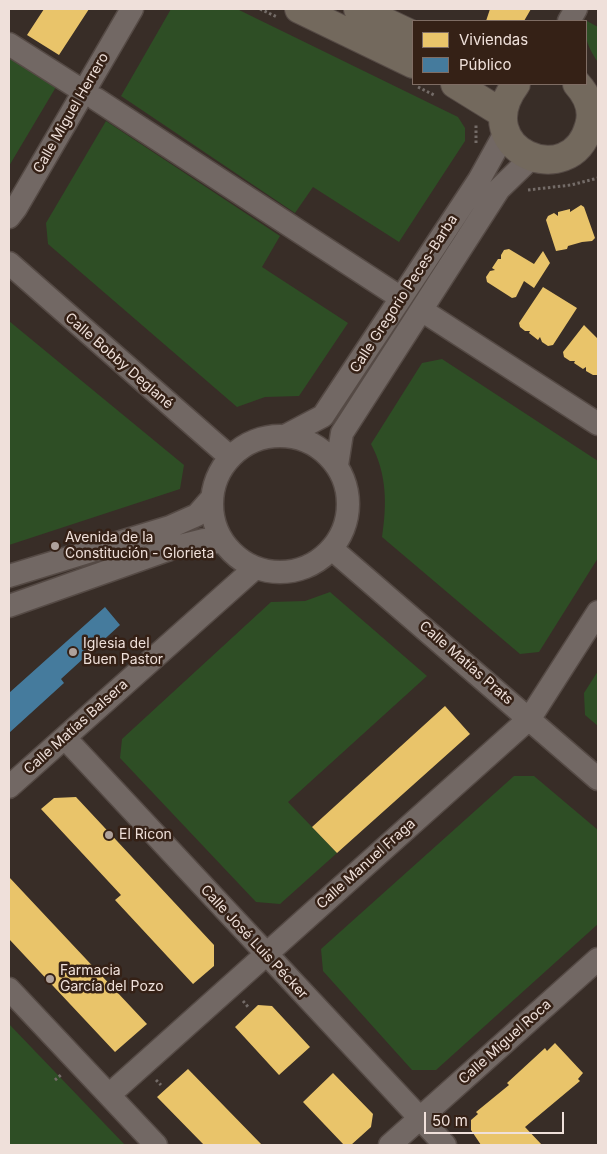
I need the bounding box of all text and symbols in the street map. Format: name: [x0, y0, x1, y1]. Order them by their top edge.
legend: [412, 20, 587, 85]
text: Viviendas: [459, 30, 528, 49]
street label: Calle Miguel Herrero: [30, 50, 112, 176]
text: Público: [459, 55, 511, 74]
street label: Calle Gregorio Peces-Barba: [347, 212, 461, 376]
street label: Calle Bobby Deglané: [62, 309, 176, 413]
place label: Avenida de la Constitución - Glorieta: [65, 530, 214, 562]
marker: Avenida de la Constitución - Glorieta: [49, 540, 61, 552]
street label: Calle Matías Prats: [416, 618, 516, 708]
place label: Iglesia del Buen Pastor: [83, 636, 163, 669]
marker: Iglesia del Buen Pastor: [67, 646, 79, 658]
street label: Calle Matías Balsera: [21, 676, 131, 778]
street label: Calle Manuel Fraga: [313, 815, 419, 913]
place label: El Ricon: [119, 827, 172, 843]
marker: El Ricon: [103, 829, 115, 841]
street label: Calle José Luis Pécker: [197, 882, 311, 1002]
place label: Farmacia García del Pozo: [60, 963, 164, 996]
marker: Farmacia García del Pozo: [44, 973, 56, 985]
street label: Calle Miguel Roca: [455, 996, 555, 1088]
scale bar: [427, 1102, 567, 1134]
text: 50 m: [432, 1111, 468, 1130]

